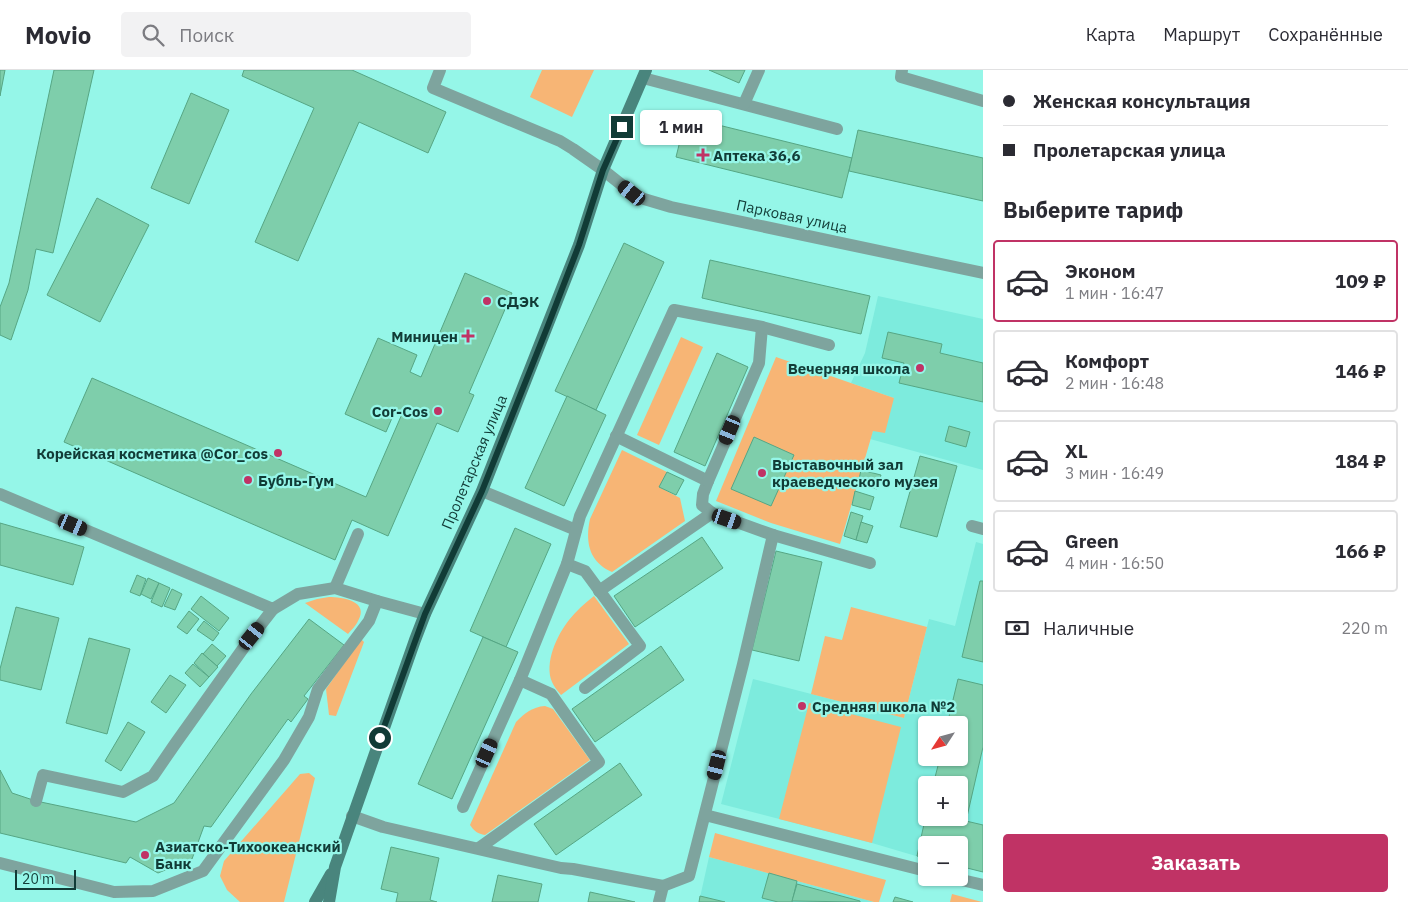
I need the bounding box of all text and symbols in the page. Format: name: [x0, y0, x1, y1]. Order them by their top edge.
search box: [121, 12, 471, 57]
text: Movio: [25, 19, 91, 51]
icon: search: [139, 21, 167, 49]
text: Поиск: [179, 23, 234, 47]
text: Карта: [1086, 23, 1135, 46]
text: Маршрут: [1163, 23, 1240, 46]
text: Сохранённые: [1268, 23, 1383, 46]
text: Женская консультация: [1033, 89, 1251, 113]
callout: 1 мин: [640, 110, 722, 144]
route end: [611, 116, 633, 138]
text: 1 мин: [659, 117, 703, 137]
text: Пролетарская улица: [1033, 138, 1225, 162]
place label: Аптека 36,6: [713, 146, 800, 165]
marker: Аптека 36,6: [697, 149, 709, 161]
car: [615, 178, 648, 208]
street label: Парковая улица: [735, 195, 849, 237]
text: Выберите тариф: [1003, 195, 1183, 224]
icon: car: [1005, 259, 1050, 304]
text: Эконом: [1065, 259, 1136, 283]
text: 109 ₽: [1335, 269, 1386, 293]
text: 1 мин · 16:47: [1065, 283, 1164, 303]
place label: СДЭК: [497, 292, 539, 311]
marker: СДЭК: [481, 295, 493, 307]
place label: Миницен: [391, 327, 458, 346]
marker: Миницен: [462, 330, 474, 342]
icon: car: [1005, 349, 1050, 394]
text: Комфорт: [1065, 349, 1149, 373]
place label: Вечерняя школа: [788, 359, 910, 378]
text: 146 ₽: [1335, 359, 1386, 383]
marker: Вечерняя школа: [914, 362, 926, 374]
text: 2 мин · 16:48: [1065, 373, 1164, 393]
street label: Пролетарская улица: [437, 392, 511, 532]
place label: Cor-Cos: [372, 402, 428, 421]
marker: Cor-Cos: [432, 405, 444, 417]
car: [717, 413, 742, 447]
icon: car: [1005, 439, 1050, 484]
text: XL: [1065, 439, 1088, 463]
place label: Корейская косметика @Cor_cos: [36, 444, 268, 463]
marker: Корейская косметика @Cor_cos: [272, 447, 284, 459]
text: 184 ₽: [1335, 449, 1386, 473]
place label: Выставочный зал краеведческого музея: [772, 455, 938, 491]
text: 3 мин · 16:49: [1065, 463, 1164, 483]
marker: Выставочный зал краеведческого музея: [756, 467, 768, 479]
place label: Бубль-Гум: [258, 471, 334, 490]
marker: Бубль-Гум: [242, 474, 254, 486]
car: [710, 507, 743, 531]
car: [56, 512, 89, 538]
icon: car: [1005, 529, 1050, 574]
text: Green: [1065, 529, 1119, 553]
text: 166 ₽: [1335, 539, 1386, 563]
text: 4 мин · 16:50: [1065, 553, 1164, 573]
icon: cash: [1003, 614, 1031, 642]
text: Наличные: [1043, 616, 1134, 640]
text: 220 m: [1341, 618, 1388, 638]
car: [236, 620, 267, 652]
place label: Средняя школа №2: [812, 697, 955, 716]
marker: Средняя школа №2: [796, 700, 808, 712]
north arrow: [918, 716, 968, 766]
map controls: [918, 716, 968, 886]
route start: [369, 727, 391, 749]
car: [474, 736, 499, 770]
car: [706, 749, 727, 781]
button: +: [918, 776, 968, 826]
button: Заказать: [1003, 834, 1388, 892]
button: −: [918, 836, 968, 886]
place label: Азиатско-Тихоокеанский Банк: [155, 837, 341, 873]
marker: Азиатско-Тихоокеанский Банк: [139, 849, 151, 861]
scale bar: [15, 867, 76, 890]
text: 20 m: [22, 870, 54, 888]

